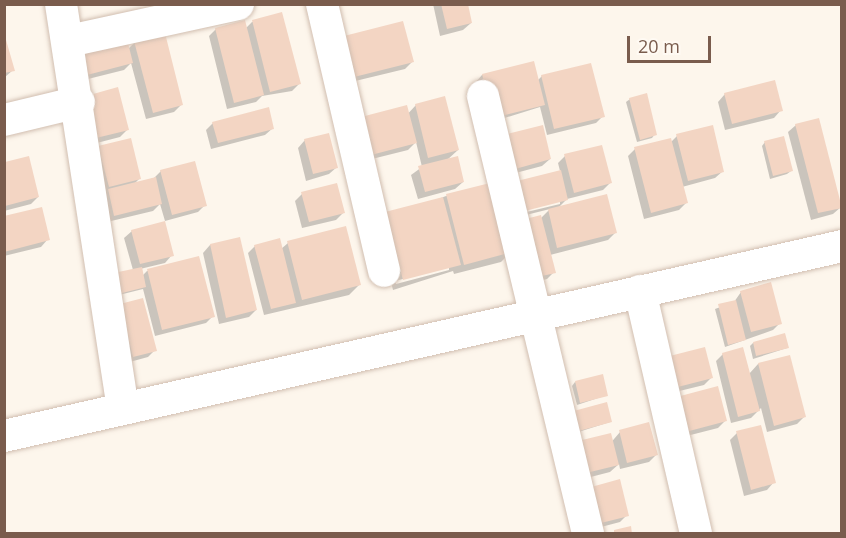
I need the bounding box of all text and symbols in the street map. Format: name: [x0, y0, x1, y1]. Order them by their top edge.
scale bar: [630, 24, 714, 62]
text: 20 m: [638, 34, 680, 58]

